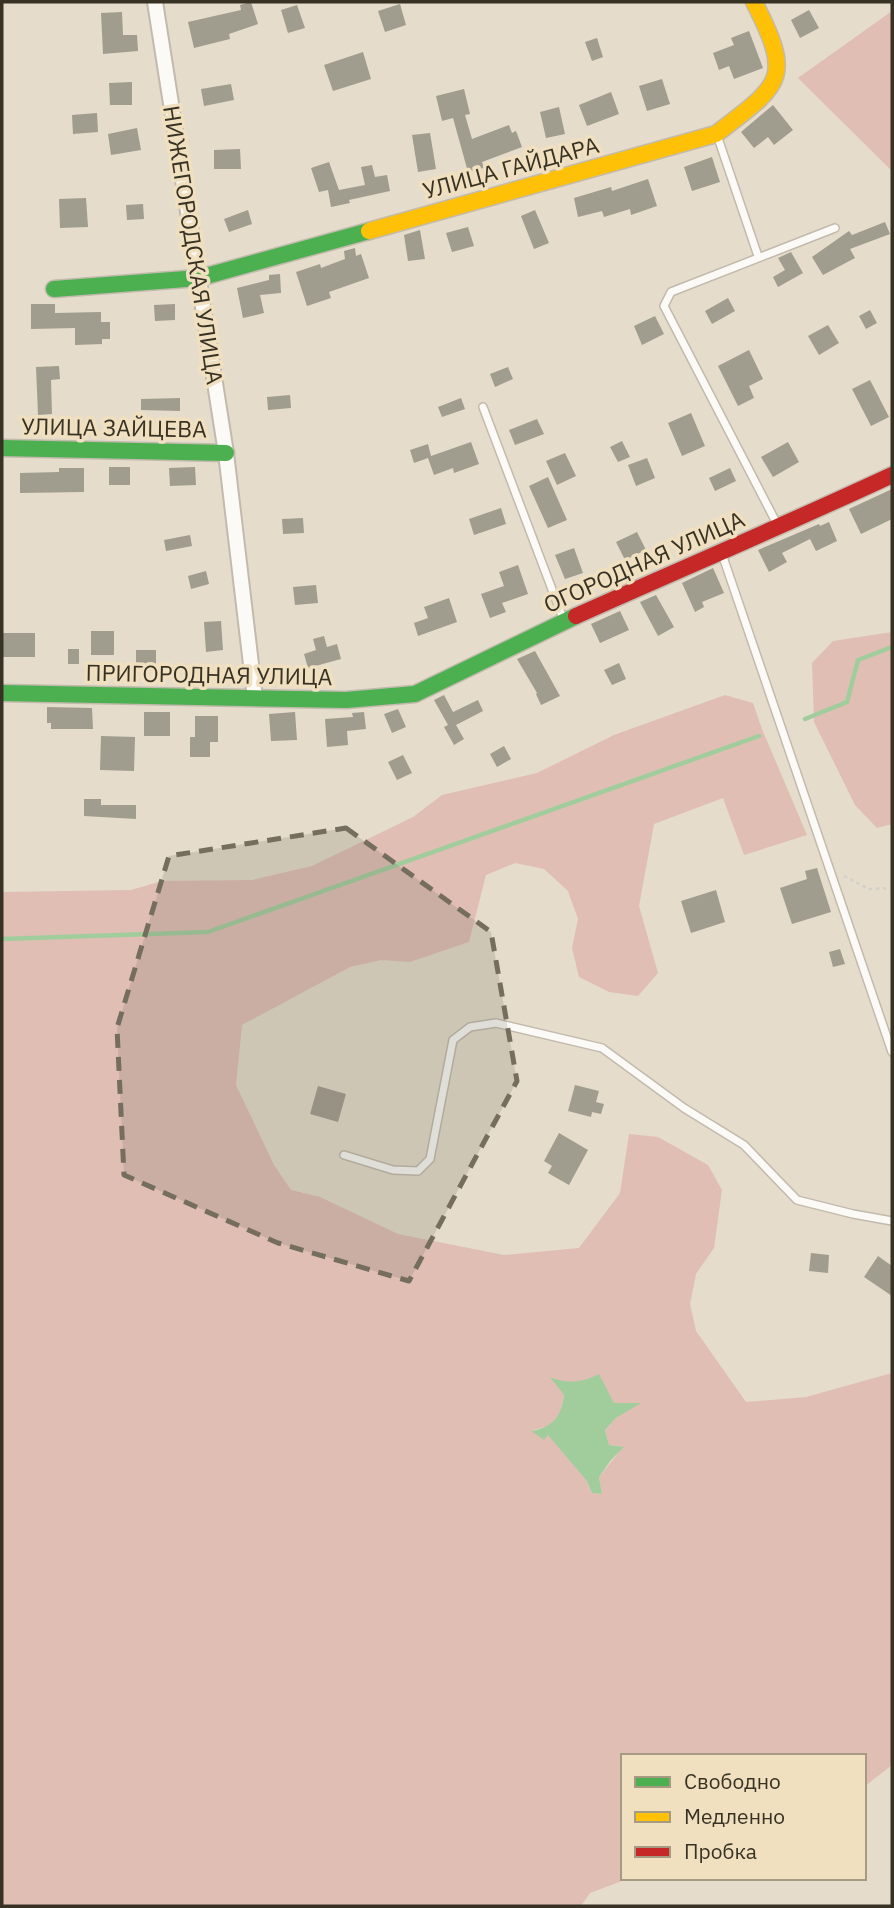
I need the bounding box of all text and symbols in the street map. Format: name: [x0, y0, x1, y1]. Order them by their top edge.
street label: НИЖЕГОРОДСКАЯ УЛИЦА: [157, 103, 231, 387]
street label: УЛИЦА ГАЙДАРА: [419, 129, 602, 205]
street label: УЛИЦА ЗАЙЦЕВА: [21, 410, 207, 444]
street label: ОГОРОДНАЯ УЛИЦА: [538, 503, 749, 619]
street label: ПРИГОРОДНАЯ УЛИЦА: [85, 657, 333, 691]
legend: [621, 1754, 866, 1880]
text: Свободно: [684, 1767, 781, 1795]
text: Медленно: [684, 1802, 785, 1830]
text: Пробка: [684, 1837, 757, 1865]

